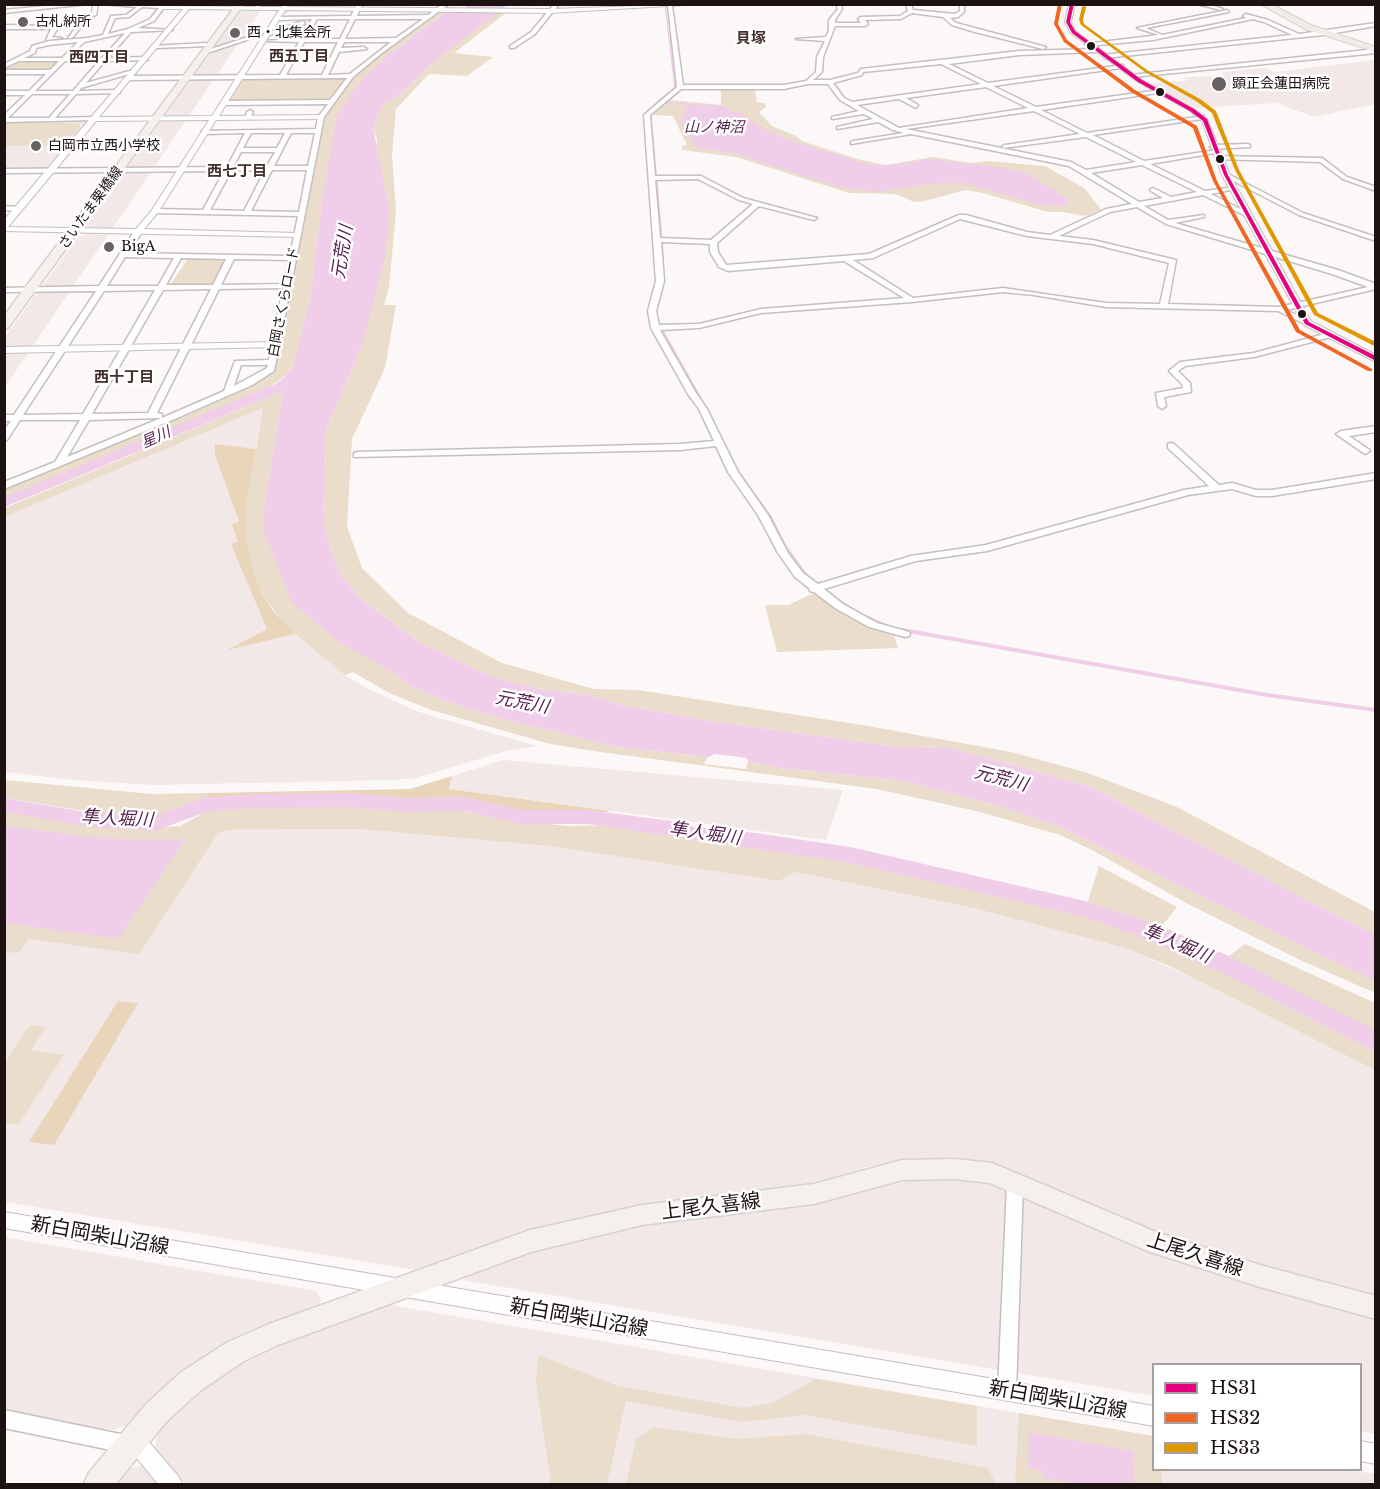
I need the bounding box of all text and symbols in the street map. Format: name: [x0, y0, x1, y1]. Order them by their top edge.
place label: 古札納所: [35, 14, 91, 30]
marker: 古札納所: [16, 15, 30, 29]
place label: 西・北集会所: [247, 25, 331, 41]
marker: 西・北集会所: [228, 26, 242, 40]
district label: 貝塚: [736, 30, 766, 48]
unlabelled marker: [1085, 40, 1097, 52]
district label: 西五丁目: [269, 48, 329, 66]
district label: 西四丁目: [69, 49, 129, 67]
marker: 顕正会蓮田病院: [1210, 75, 1228, 93]
place label: 顕正会蓮田病院: [1232, 76, 1330, 92]
unlabelled marker: [1154, 86, 1166, 98]
water label: 山ノ神沼: [684, 119, 744, 137]
place label: 白岡市立西小学校: [48, 138, 160, 154]
marker: 白岡市立西小学校: [29, 139, 43, 153]
unlabelled marker: [1214, 153, 1226, 165]
street label: さいたま栗橋線: [55, 163, 127, 253]
district label: 西七丁目: [207, 163, 267, 181]
water label: 元荒川: [328, 224, 358, 280]
place label: BigA: [121, 239, 156, 255]
marker: BigA: [102, 240, 116, 254]
street label: 白岡さくらロード: [265, 245, 303, 359]
unlabelled marker: [1296, 308, 1308, 320]
district label: 西十丁目: [94, 369, 154, 387]
water label: 星川: [139, 424, 173, 452]
water label: 元荒川: [493, 687, 551, 719]
water label: 元荒川: [972, 762, 1030, 796]
water label: 隼人堀川: [80, 806, 154, 832]
water label: 隼人堀川: [668, 818, 742, 850]
water label: 隼人堀川: [1140, 920, 1214, 968]
street label: 上尾久喜線: [660, 1189, 762, 1225]
street label: 新白岡柴山沼線: [29, 1212, 171, 1260]
street label: 上尾久喜線: [1144, 1228, 1246, 1282]
street label: 新白岡柴山沼線: [508, 1294, 650, 1342]
legend: [1152, 1363, 1362, 1471]
street label: 新白岡柴山沼線: [987, 1376, 1129, 1424]
text: HS31: [1210, 1377, 1257, 1399]
text: HS32: [1210, 1407, 1260, 1429]
text: HS33: [1210, 1437, 1260, 1459]

